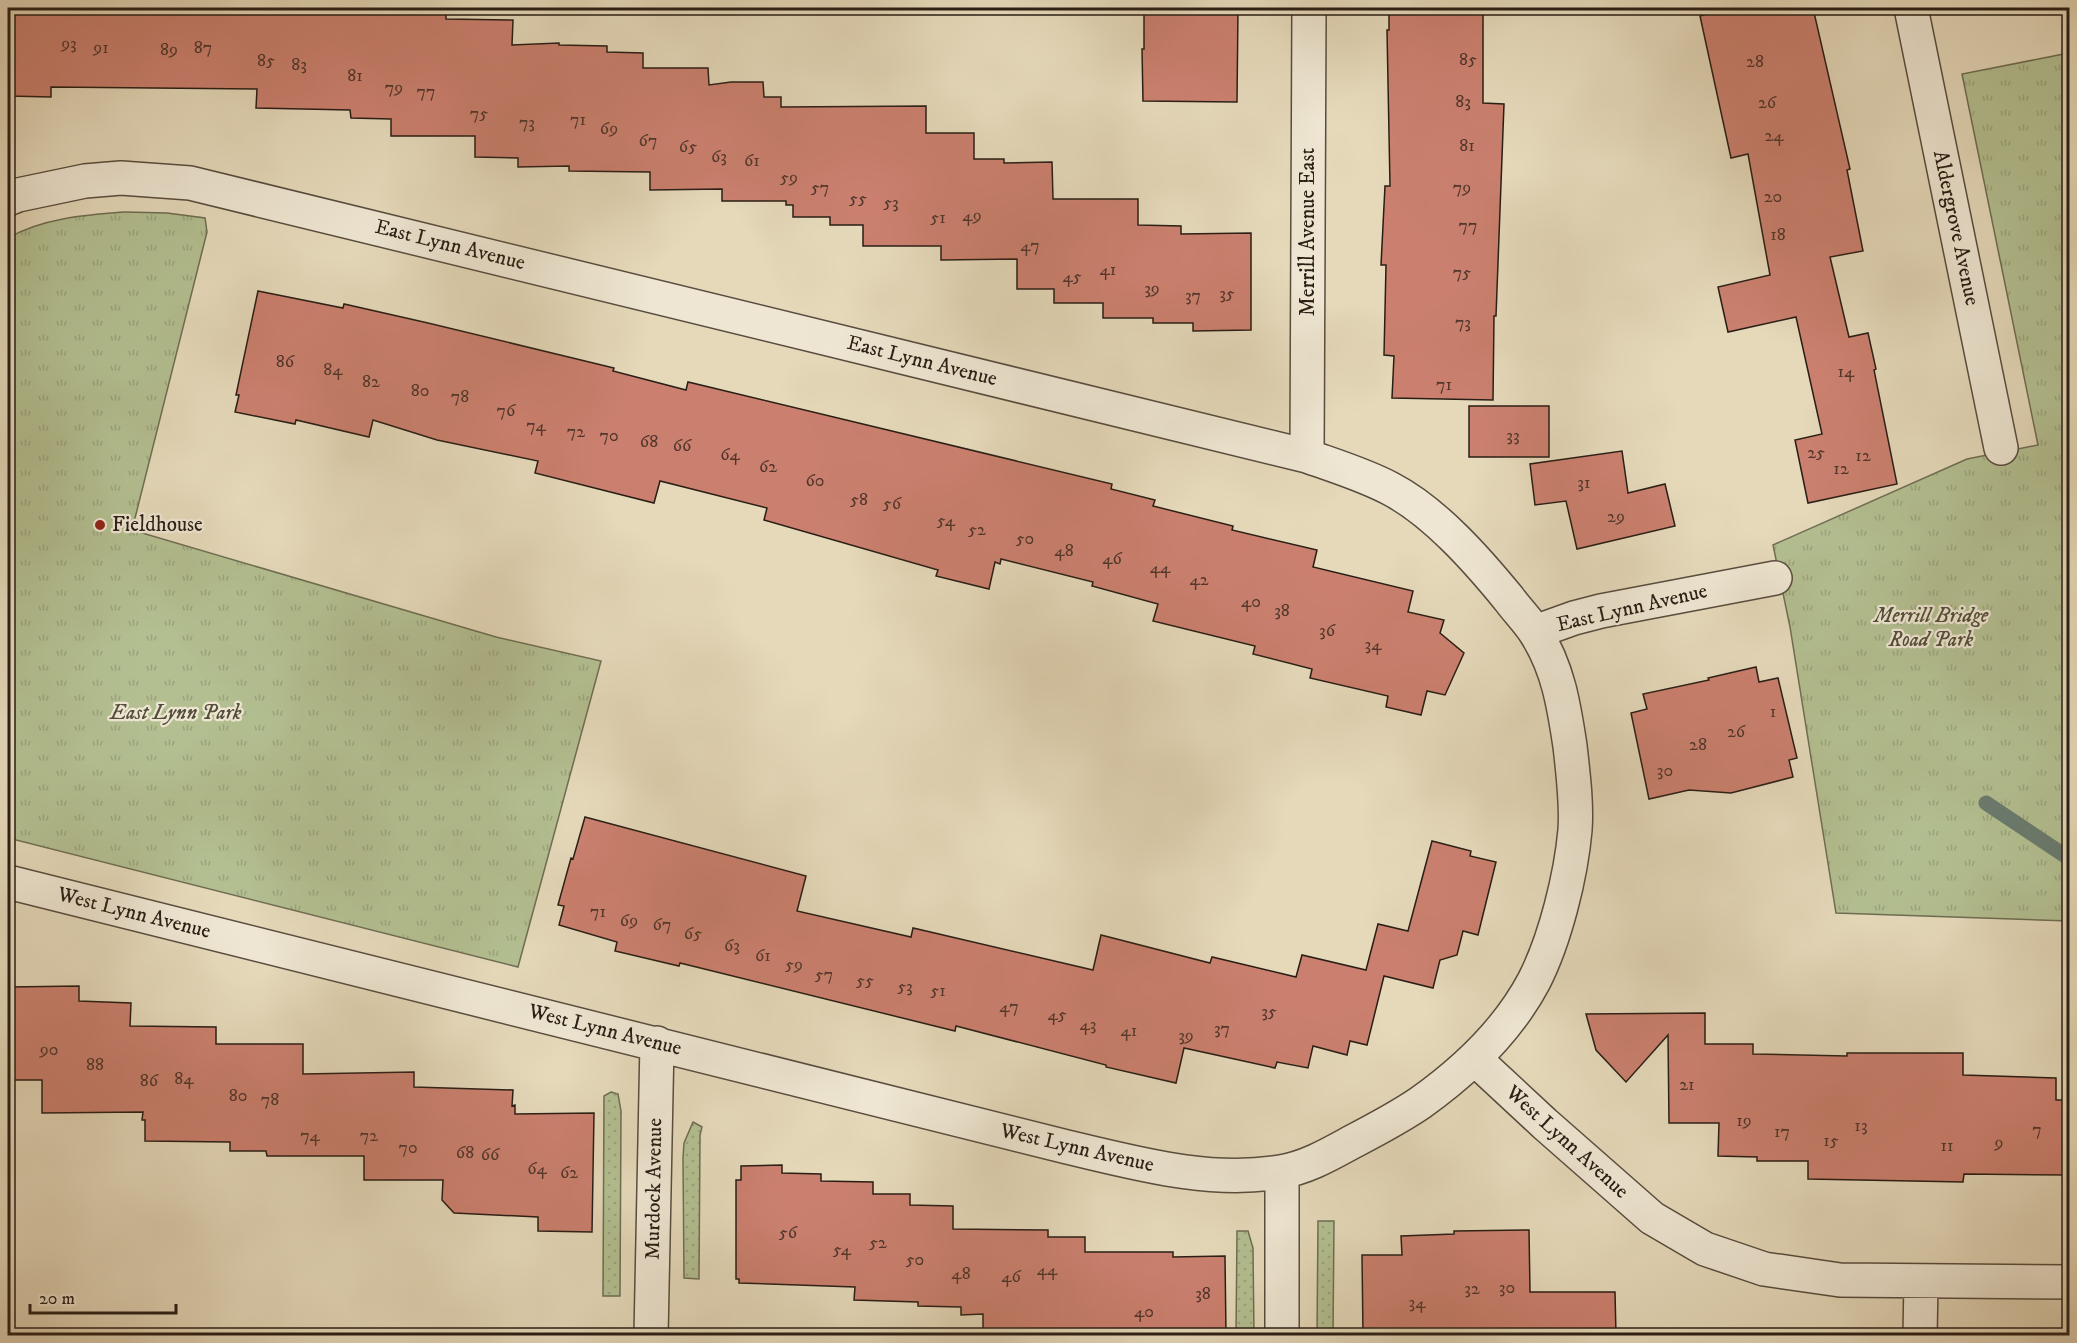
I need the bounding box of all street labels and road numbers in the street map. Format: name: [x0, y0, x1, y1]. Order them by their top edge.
street label: Merrill Avenue East: [1295, 148, 1321, 316]
street label: Aldergrove Avenue: [1927, 148, 1985, 308]
street label: East Lynn Avenue: [372, 214, 528, 276]
street label: East Lynn Avenue: [844, 330, 1000, 392]
street label: East Lynn Avenue: [1554, 578, 1710, 638]
street label: West Lynn Avenue: [54, 881, 214, 945]
street label: West Lynn Avenue: [525, 998, 685, 1062]
street label: West Lynn Avenue: [1499, 1079, 1634, 1204]
street label: West Lynn Avenue: [997, 1117, 1157, 1178]
street label: Murdock Avenue: [640, 1118, 668, 1260]

